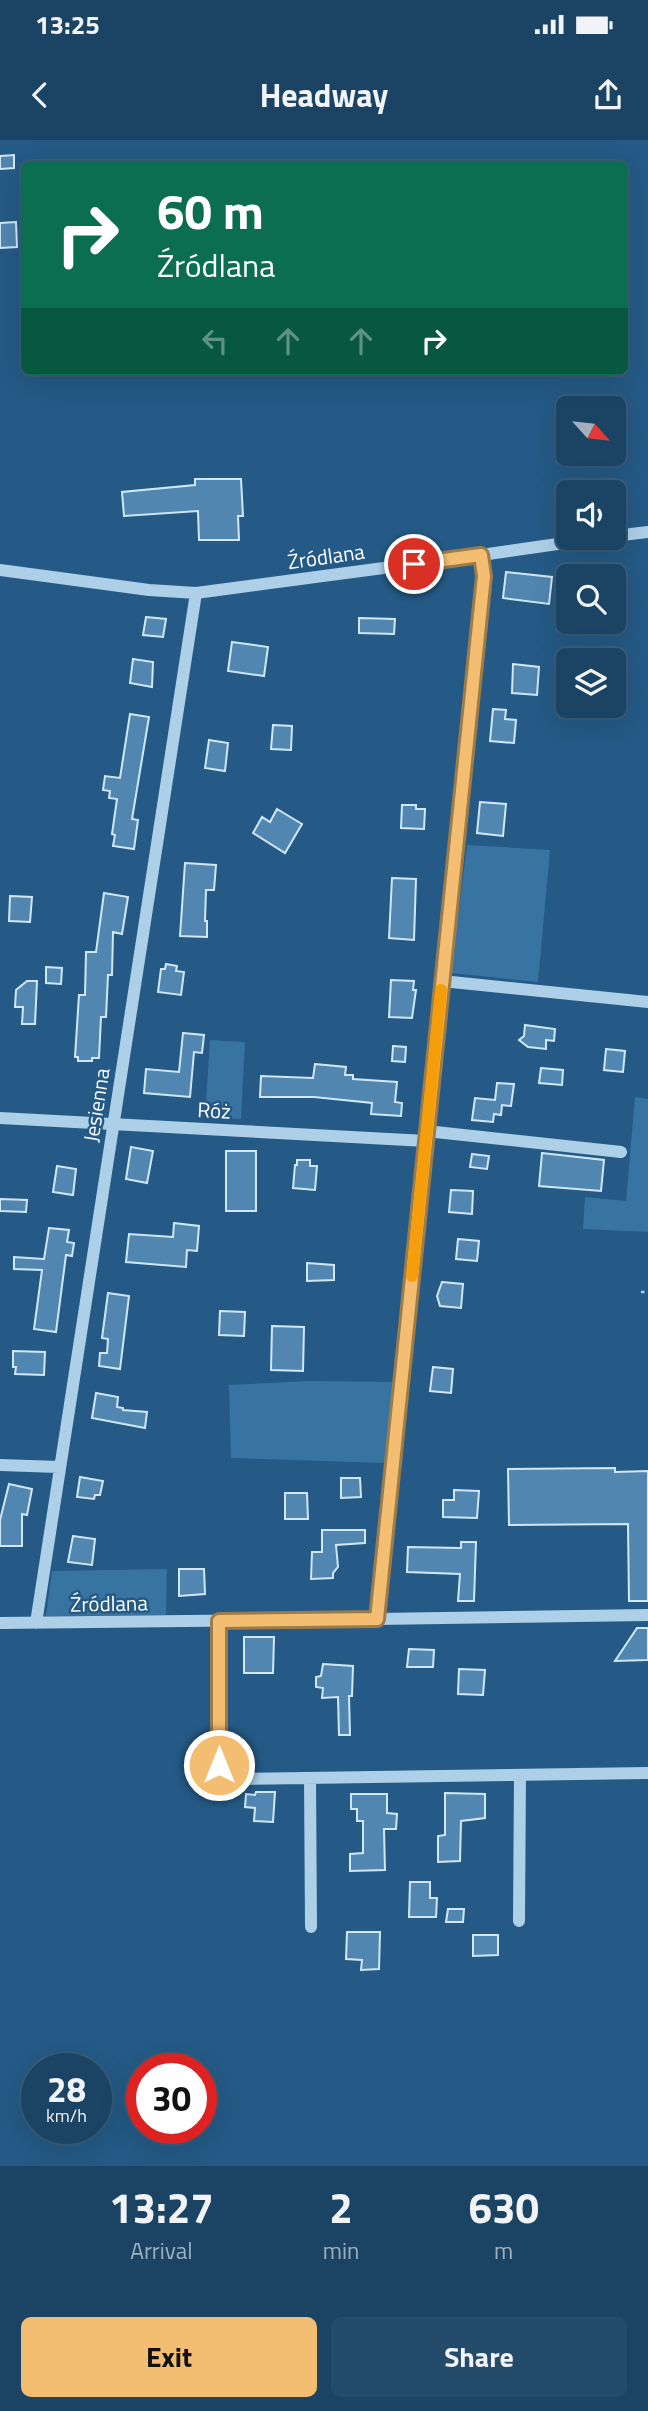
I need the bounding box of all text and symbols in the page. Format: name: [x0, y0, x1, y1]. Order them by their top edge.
text: 13:25: [35, 5, 100, 44]
text: Headway: [260, 71, 388, 119]
icon: back: [21, 76, 59, 114]
icon: share: [589, 76, 627, 114]
text: 60 m: [157, 173, 264, 248]
icon: right: [42, 189, 133, 280]
text: Źródlana: [157, 241, 275, 289]
icon: left: [196, 322, 234, 360]
icon: ahead: [269, 322, 307, 360]
icon: ahead: [342, 322, 380, 360]
icon: right: [415, 322, 453, 360]
north arrow: [556, 396, 626, 466]
map controls: [556, 396, 626, 718]
button: sound: [556, 480, 626, 550]
pin: [384, 534, 444, 594]
street label: Źródlana: [285, 535, 367, 577]
icon: arrive: [395, 545, 433, 583]
button: search: [556, 564, 626, 634]
button: layers: [556, 648, 626, 718]
street label: Jesienna: [74, 1065, 118, 1144]
street label: Róż: [197, 1093, 231, 1127]
street label: Źródlana: [70, 1586, 149, 1620]
position arrow: [182, 1728, 256, 1802]
speed limit sign: 30: [126, 2053, 217, 2144]
text: 28: [47, 2062, 86, 2116]
text: km/h: [46, 2102, 87, 2129]
text: 13:27: [109, 2175, 214, 2239]
text: 2: [329, 2175, 353, 2239]
text: 630: [468, 2175, 539, 2239]
text: Arrival: [130, 2233, 193, 2268]
text: min: [323, 2233, 359, 2268]
text: m: [494, 2233, 513, 2268]
button: Exit: [21, 2317, 317, 2397]
button: Share: [331, 2317, 627, 2397]

